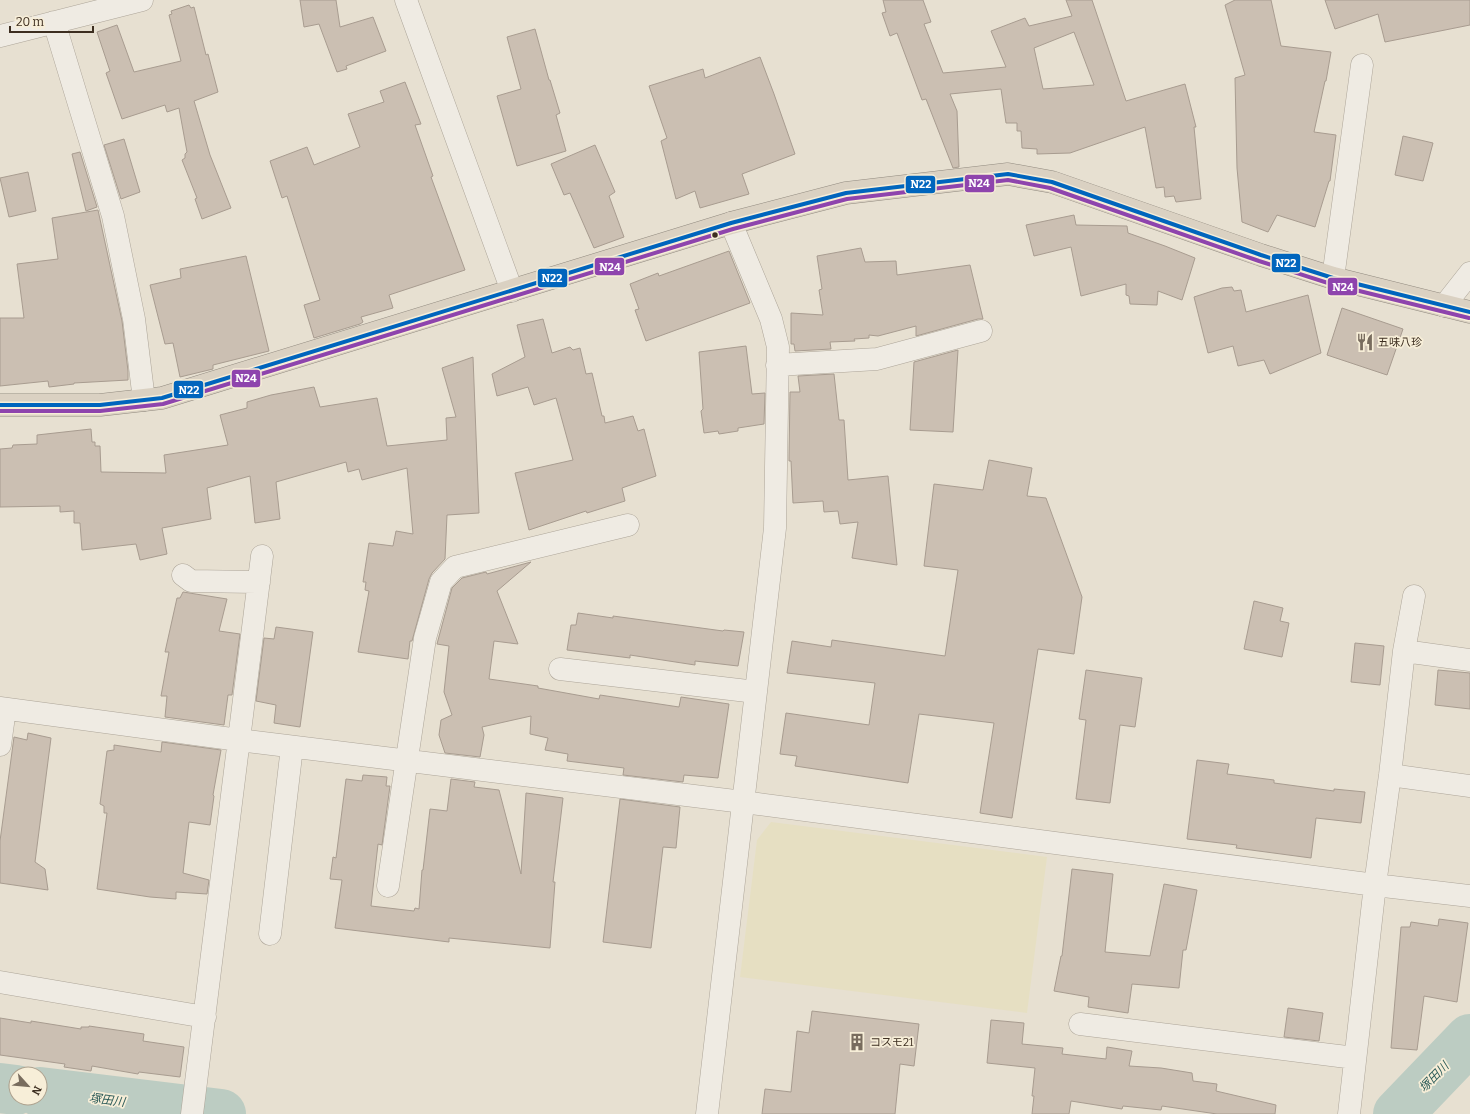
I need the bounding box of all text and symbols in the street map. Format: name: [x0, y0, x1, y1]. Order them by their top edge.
scale bar: [10, 8, 93, 34]
text: 20 m: [16, 15, 45, 29]
line badge: N24: [964, 174, 995, 193]
line badge: N22: [905, 175, 936, 194]
text: N24: [968, 177, 990, 190]
text: N22: [911, 178, 931, 191]
unlabelled marker: [710, 230, 720, 240]
line badge: N22: [1271, 253, 1301, 273]
line badge: N24: [594, 257, 625, 276]
text: N22: [1276, 257, 1296, 270]
text: N24: [599, 261, 621, 274]
line badge: N22: [537, 268, 568, 288]
text: N22: [542, 272, 562, 285]
line badge: N24: [1327, 277, 1358, 296]
text: N24: [1332, 281, 1354, 294]
restaurant icon: 五味八珍: [1355, 332, 1375, 352]
place label: 五味八珍: [1378, 336, 1422, 349]
line badge: N24: [231, 369, 261, 388]
text: N24: [235, 372, 257, 385]
line badge: N22: [173, 380, 204, 399]
text: N22: [179, 384, 199, 397]
building icon: コスモ21: [847, 1032, 867, 1052]
place label: コスモ21: [870, 1036, 914, 1049]
water label: 塚田川: [1416, 1058, 1453, 1095]
north arrow: [8, 1066, 48, 1106]
text: N: [29, 1084, 44, 1097]
water label: 塚田川: [88, 1091, 128, 1109]

